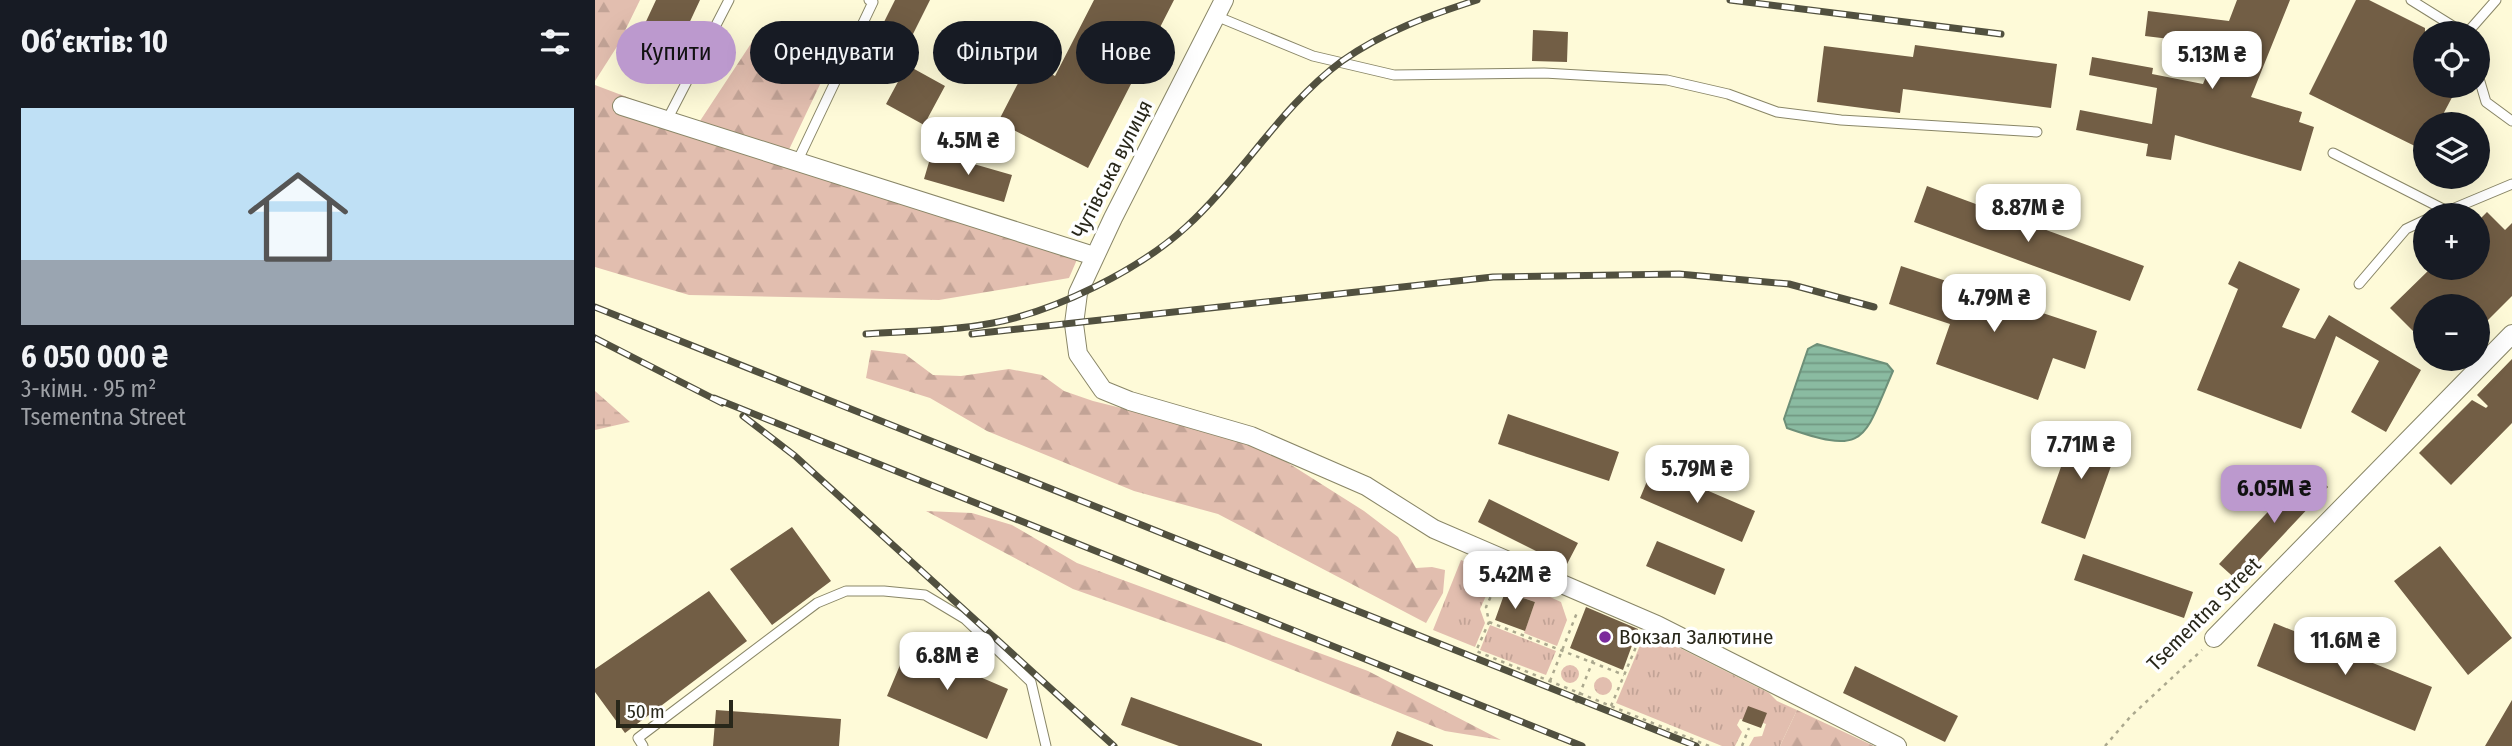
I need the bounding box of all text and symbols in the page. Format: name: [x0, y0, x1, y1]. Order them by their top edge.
chip: Купити: [616, 21, 736, 84]
chip: Орендувати: [750, 21, 919, 84]
chip: Фільтри: [933, 21, 1062, 84]
chip: Нове: [1076, 21, 1175, 84]
map controls: [2413, 21, 2490, 371]
button: locate: [2413, 21, 2490, 98]
icon: filters: [536, 23, 574, 61]
text: Об’єктів: 10: [21, 24, 168, 60]
pin: 5.13M ₴: [2147, 32, 2277, 91]
text: 5.13M ₴: [2178, 40, 2246, 68]
street label: Чутівська вулиця: [1066, 96, 1158, 242]
button: layers: [2413, 112, 2490, 189]
pin: 4.5M ₴: [911, 118, 1025, 177]
text: 4.5M ₴: [937, 126, 999, 154]
icon: home: [235, 154, 361, 280]
pin: 8.87M ₴: [1963, 184, 2093, 244]
text: 8.87M ₴: [1992, 193, 2064, 221]
button: +: [2413, 203, 2490, 280]
pin: 4.79M ₴: [1929, 274, 2059, 334]
text: 4.79M ₴: [1958, 283, 2030, 311]
button: −: [2413, 294, 2490, 371]
text: 6 050 000 ₴: [21, 339, 168, 375]
text: 3-кімн. · 95 m²: [21, 375, 156, 403]
text: Tsementna Street: [21, 403, 186, 431]
pin: 7.71M ₴: [2016, 421, 2146, 481]
text: 7.71M ₴: [2047, 430, 2115, 458]
pin: 5.79M ₴: [1632, 446, 1762, 505]
text: 5.79M ₴: [1661, 454, 1733, 482]
pin: 6.05M ₴: [2209, 466, 2339, 525]
text: 6.05M ₴: [2237, 474, 2311, 502]
pin: 5.42M ₴: [1450, 552, 1580, 611]
street label: Tsementna Street: [2142, 552, 2266, 676]
text: 5.42M ₴: [1479, 560, 1551, 588]
pin: 11.6M ₴: [2280, 618, 2410, 677]
place label: Вокзал Залютине: [1619, 624, 1773, 650]
text: 11.6M ₴: [2310, 626, 2380, 654]
marker: Вокзал Залютине: [1597, 629, 1613, 645]
pin: 6.8M ₴: [890, 632, 1004, 692]
text: 6.8M ₴: [916, 641, 978, 669]
scale bar: [616, 697, 733, 729]
text: 50 m: [627, 700, 665, 723]

